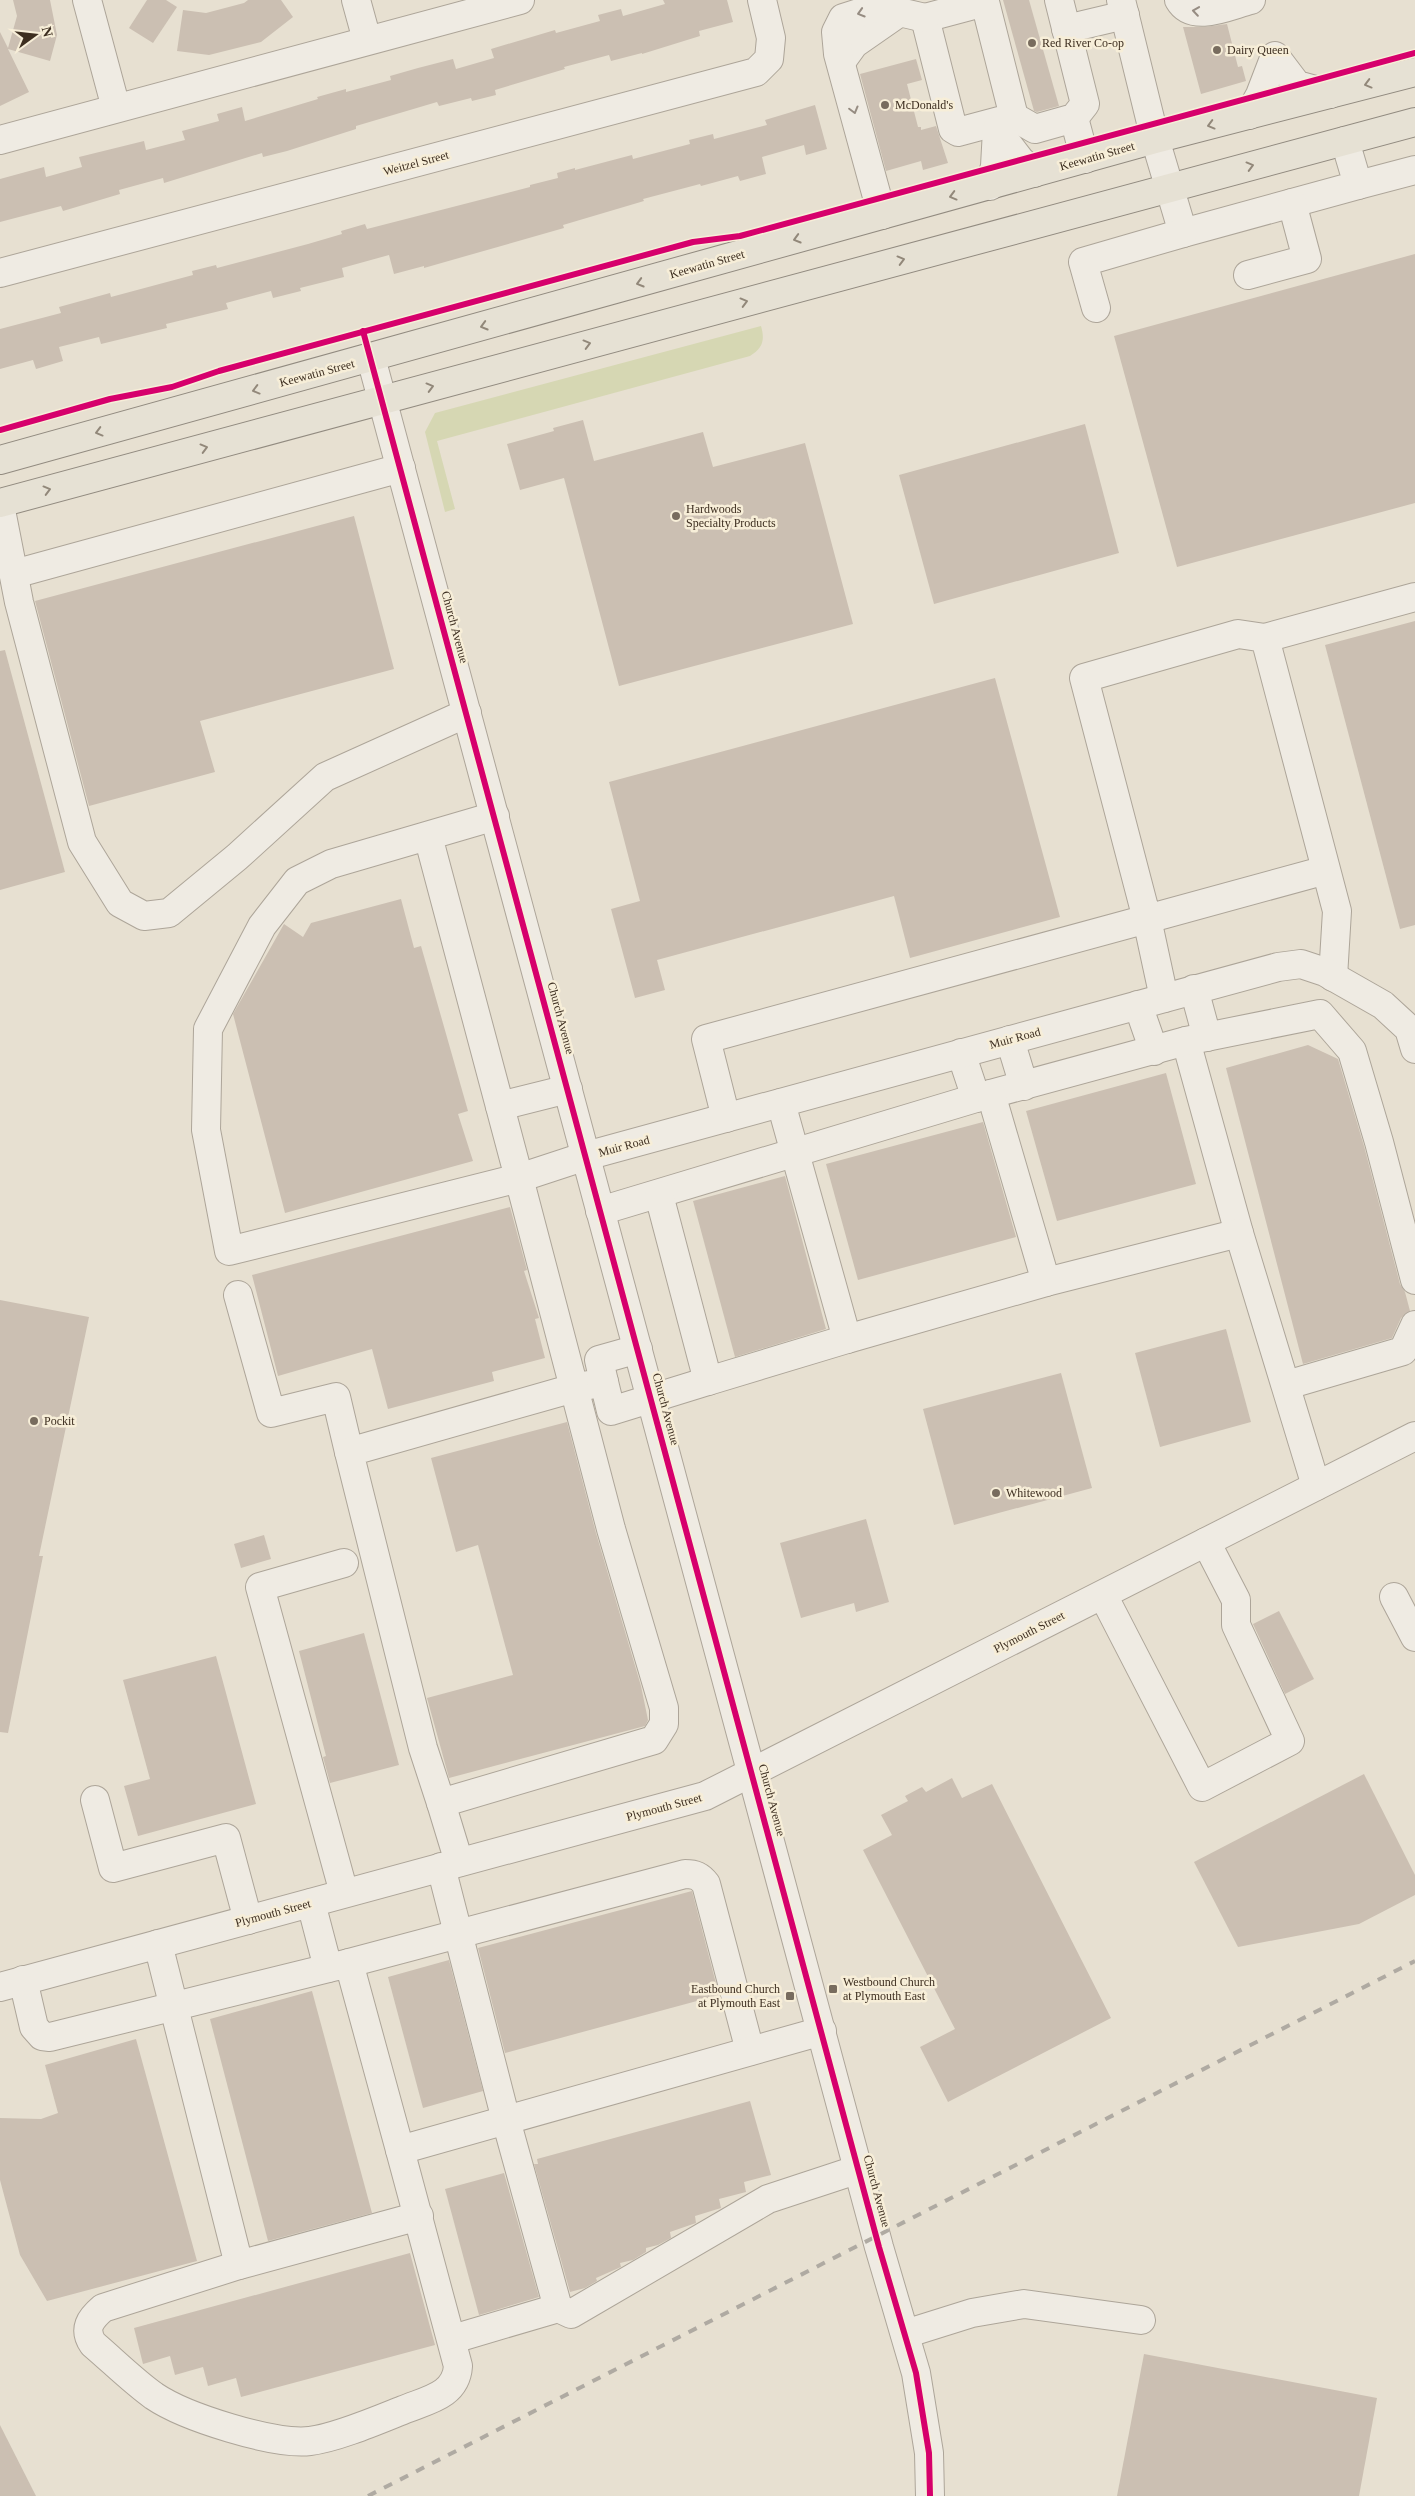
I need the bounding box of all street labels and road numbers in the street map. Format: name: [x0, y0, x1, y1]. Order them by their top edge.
street label: Keewatin Street: [1058, 138, 1137, 173]
street label: Weitzel Street: [382, 147, 451, 178]
street label: Keewatin Street: [668, 246, 747, 281]
street label: Keewatin Street: [278, 356, 357, 390]
street label: Church Avenue: [439, 589, 471, 665]
street label: Church Avenue: [545, 980, 577, 1056]
street label: Muir Road: [988, 1024, 1042, 1052]
street label: Muir Road: [597, 1132, 651, 1160]
street label: Church Avenue: [650, 1371, 682, 1447]
street label: Plymouth Street: [991, 1608, 1067, 1656]
street label: Church Avenue: [756, 1762, 788, 1838]
street label: Plymouth Street: [625, 1790, 704, 1824]
street label: Plymouth Street: [234, 1896, 313, 1930]
street label: Church Avenue: [861, 2153, 893, 2229]

